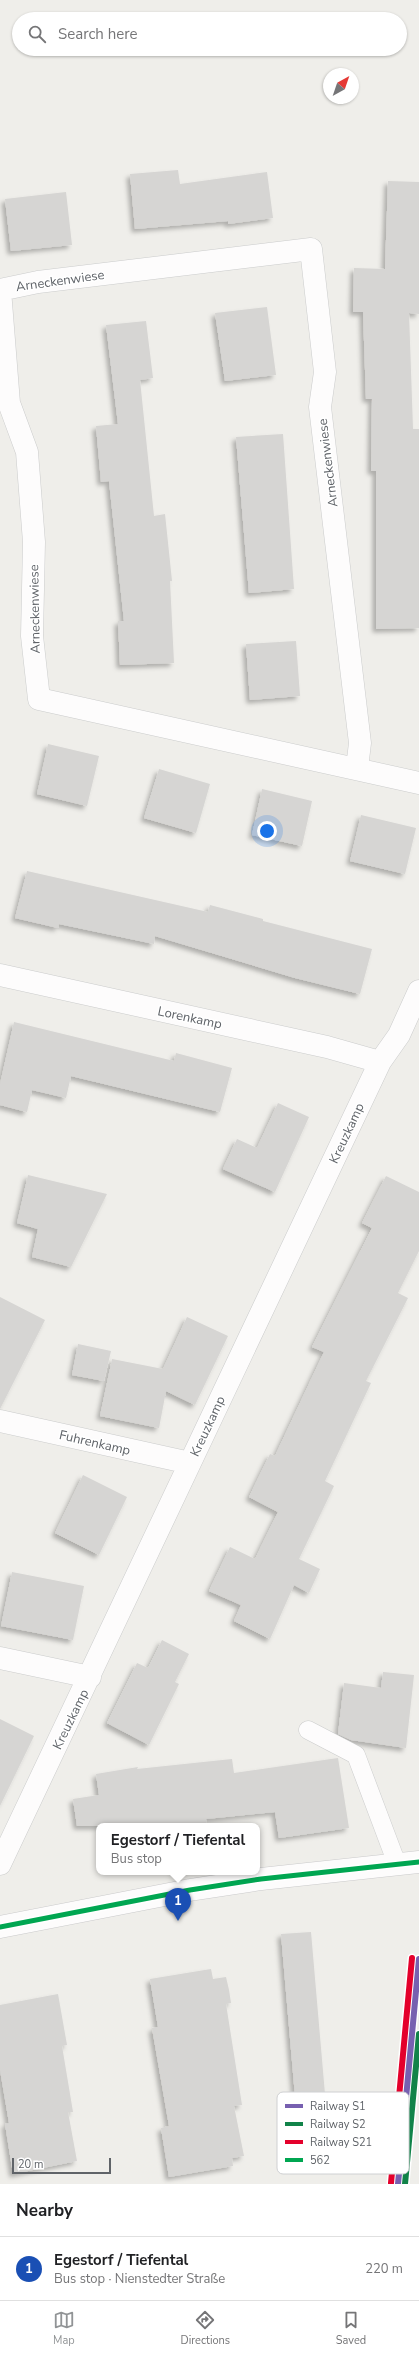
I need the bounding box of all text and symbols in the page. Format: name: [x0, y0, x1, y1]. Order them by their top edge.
search box: [12, 12, 407, 56]
icon: search: [26, 23, 48, 45]
text: Search here: [58, 24, 138, 44]
north arrow: [323, 68, 359, 104]
street label: Arneckenwiese: [15, 266, 106, 296]
street label: Arneckenwiese: [314, 418, 342, 508]
street label: Arneckenwiese: [25, 564, 45, 654]
your location: [257, 821, 277, 841]
street label: Lorenkamp: [156, 1002, 224, 1034]
street label: Kreuzkamp: [325, 1100, 369, 1167]
street label: Kreuzkamp: [186, 1393, 230, 1460]
street label: Fuhrenkamp: [57, 1426, 132, 1460]
street label: Kreuzkamp: [49, 1686, 93, 1753]
popup: [96, 1823, 260, 1875]
text: Egestorf / Tiefental: [111, 1830, 245, 1850]
text: Bus stop: [111, 1850, 162, 1868]
pin: 1: [165, 1888, 191, 1921]
legend: [277, 2092, 409, 2174]
text: Railway S1: [310, 2099, 366, 2114]
text: Railway S2: [310, 2117, 366, 2132]
text: Railway S21: [310, 2135, 372, 2150]
text: 562: [310, 2153, 330, 2168]
scale bar: [12, 2156, 111, 2175]
text: 20 m: [18, 2157, 43, 2172]
text: Nearby: [16, 2199, 73, 2222]
text: Egestorf / Tiefental: [54, 2250, 188, 2270]
text: 1: [25, 2260, 33, 2278]
text: 220 m: [365, 2260, 403, 2278]
text: Bus stop · Nienstedter Straße: [54, 2270, 225, 2288]
tab: Map: [53, 2309, 75, 2348]
tab: Directions: [181, 2309, 230, 2348]
tab: Saved: [336, 2309, 366, 2348]

